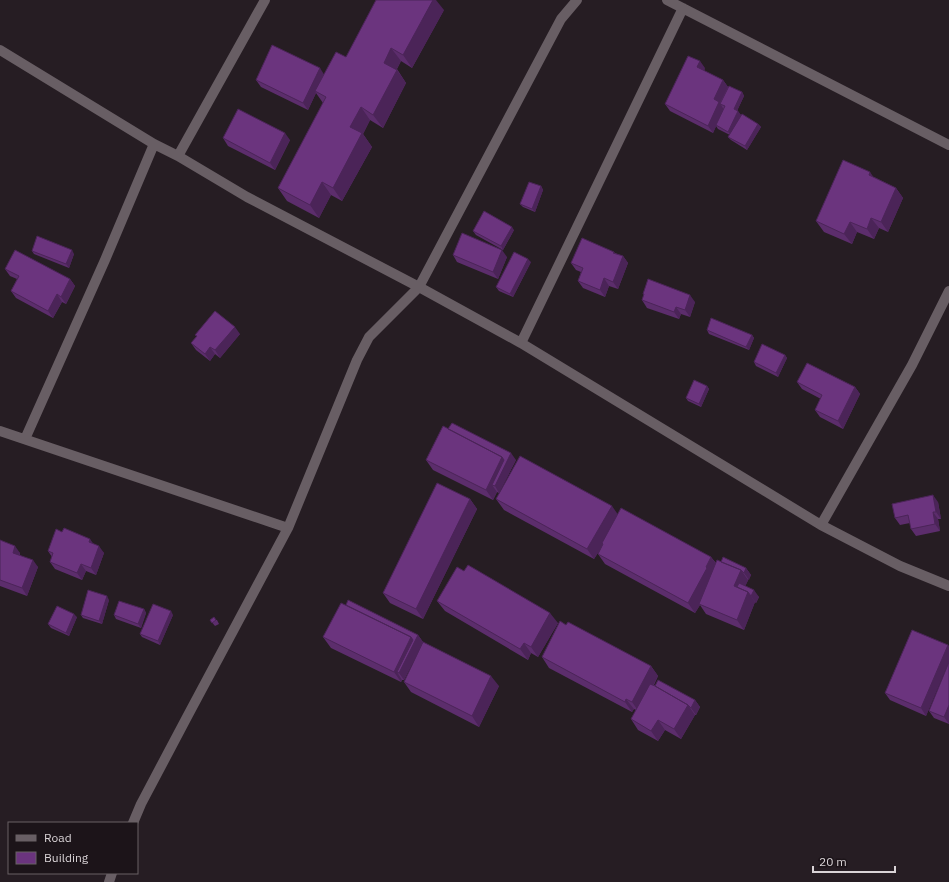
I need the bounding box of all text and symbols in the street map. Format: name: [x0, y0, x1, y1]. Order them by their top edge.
legend: [8, 822, 138, 874]
text: Road: [44, 830, 72, 845]
scale bar: [813, 848, 895, 874]
text: Building: [44, 850, 89, 865]
text: 20 m: [819, 854, 847, 869]

